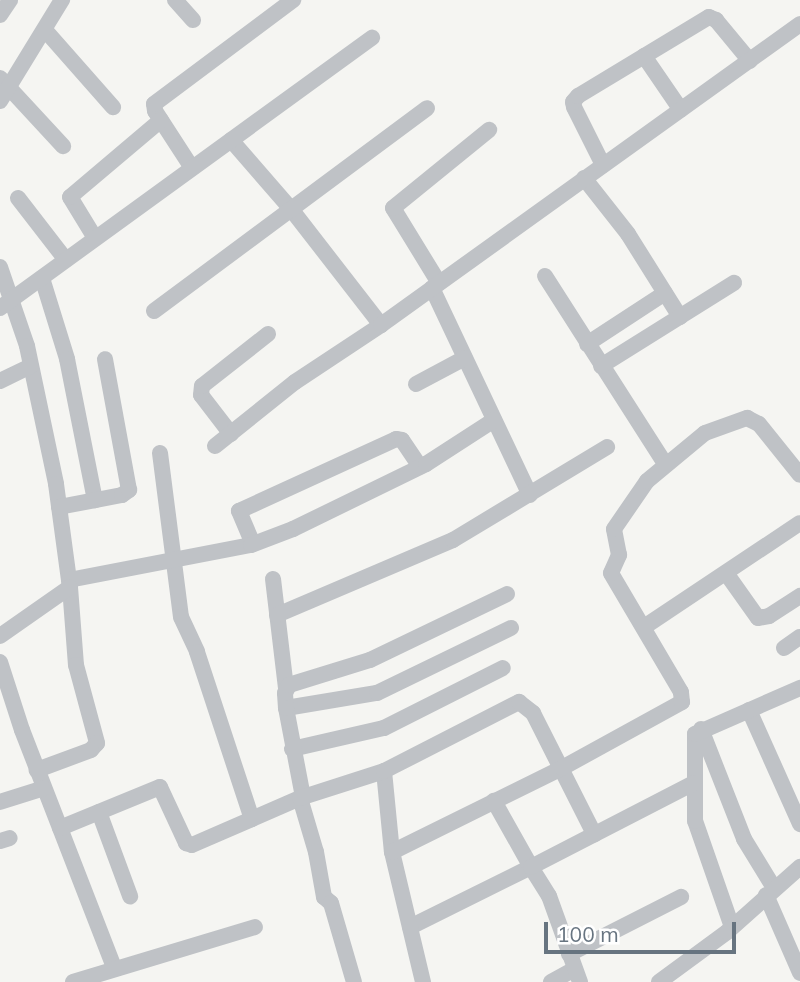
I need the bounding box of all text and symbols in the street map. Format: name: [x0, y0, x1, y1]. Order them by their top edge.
scale bar: [548, 908, 740, 952]
text: 100 m: [557, 921, 619, 947]

